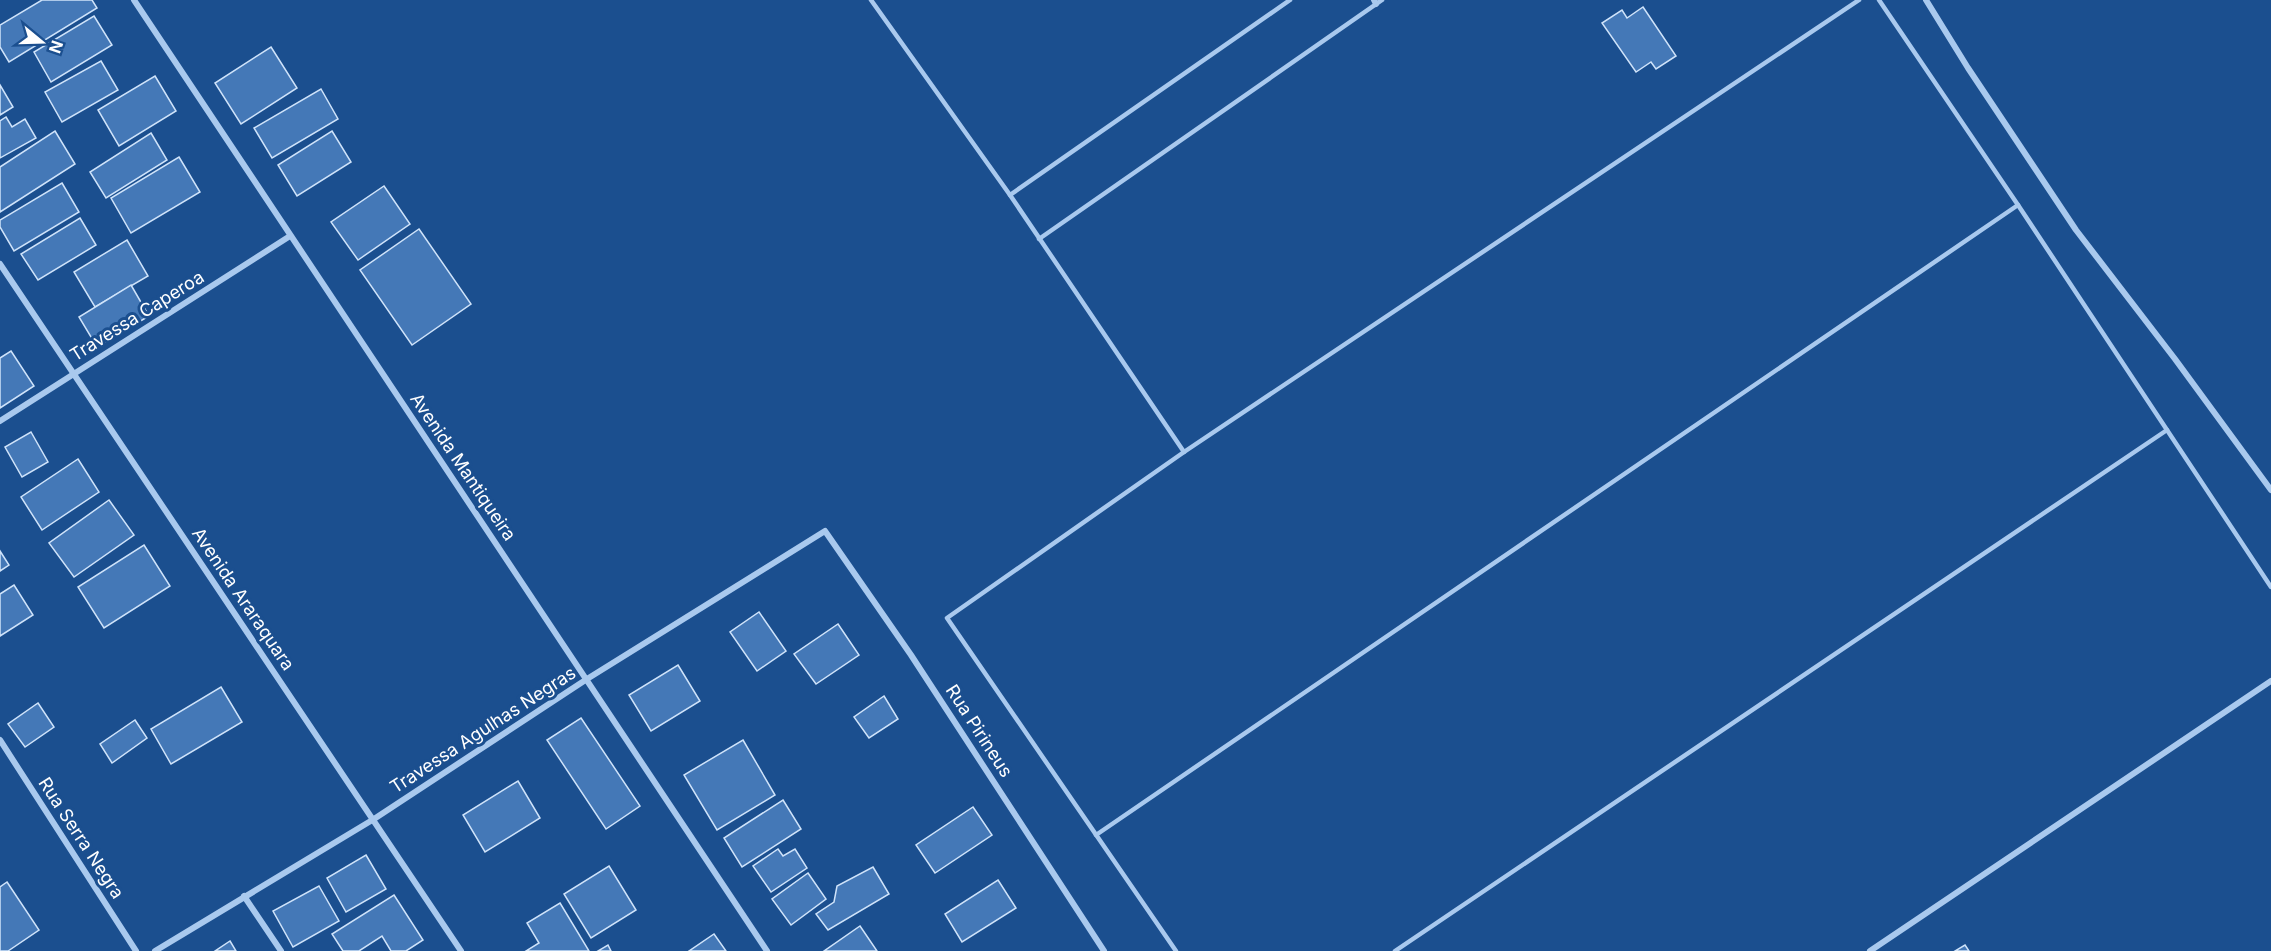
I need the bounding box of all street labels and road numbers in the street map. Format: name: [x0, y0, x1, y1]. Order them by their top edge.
street label: Travessa Caperoa: [66, 266, 208, 365]
street label: Avenida Mantiqueira: [406, 389, 521, 544]
street label: Avenida Araraquara: [188, 523, 299, 674]
street label: Travessa Agulhas Negras: [386, 662, 579, 797]
street label: Rua Pirineus: [942, 681, 1017, 781]
street label: Rua Serra Negra: [34, 773, 128, 902]

